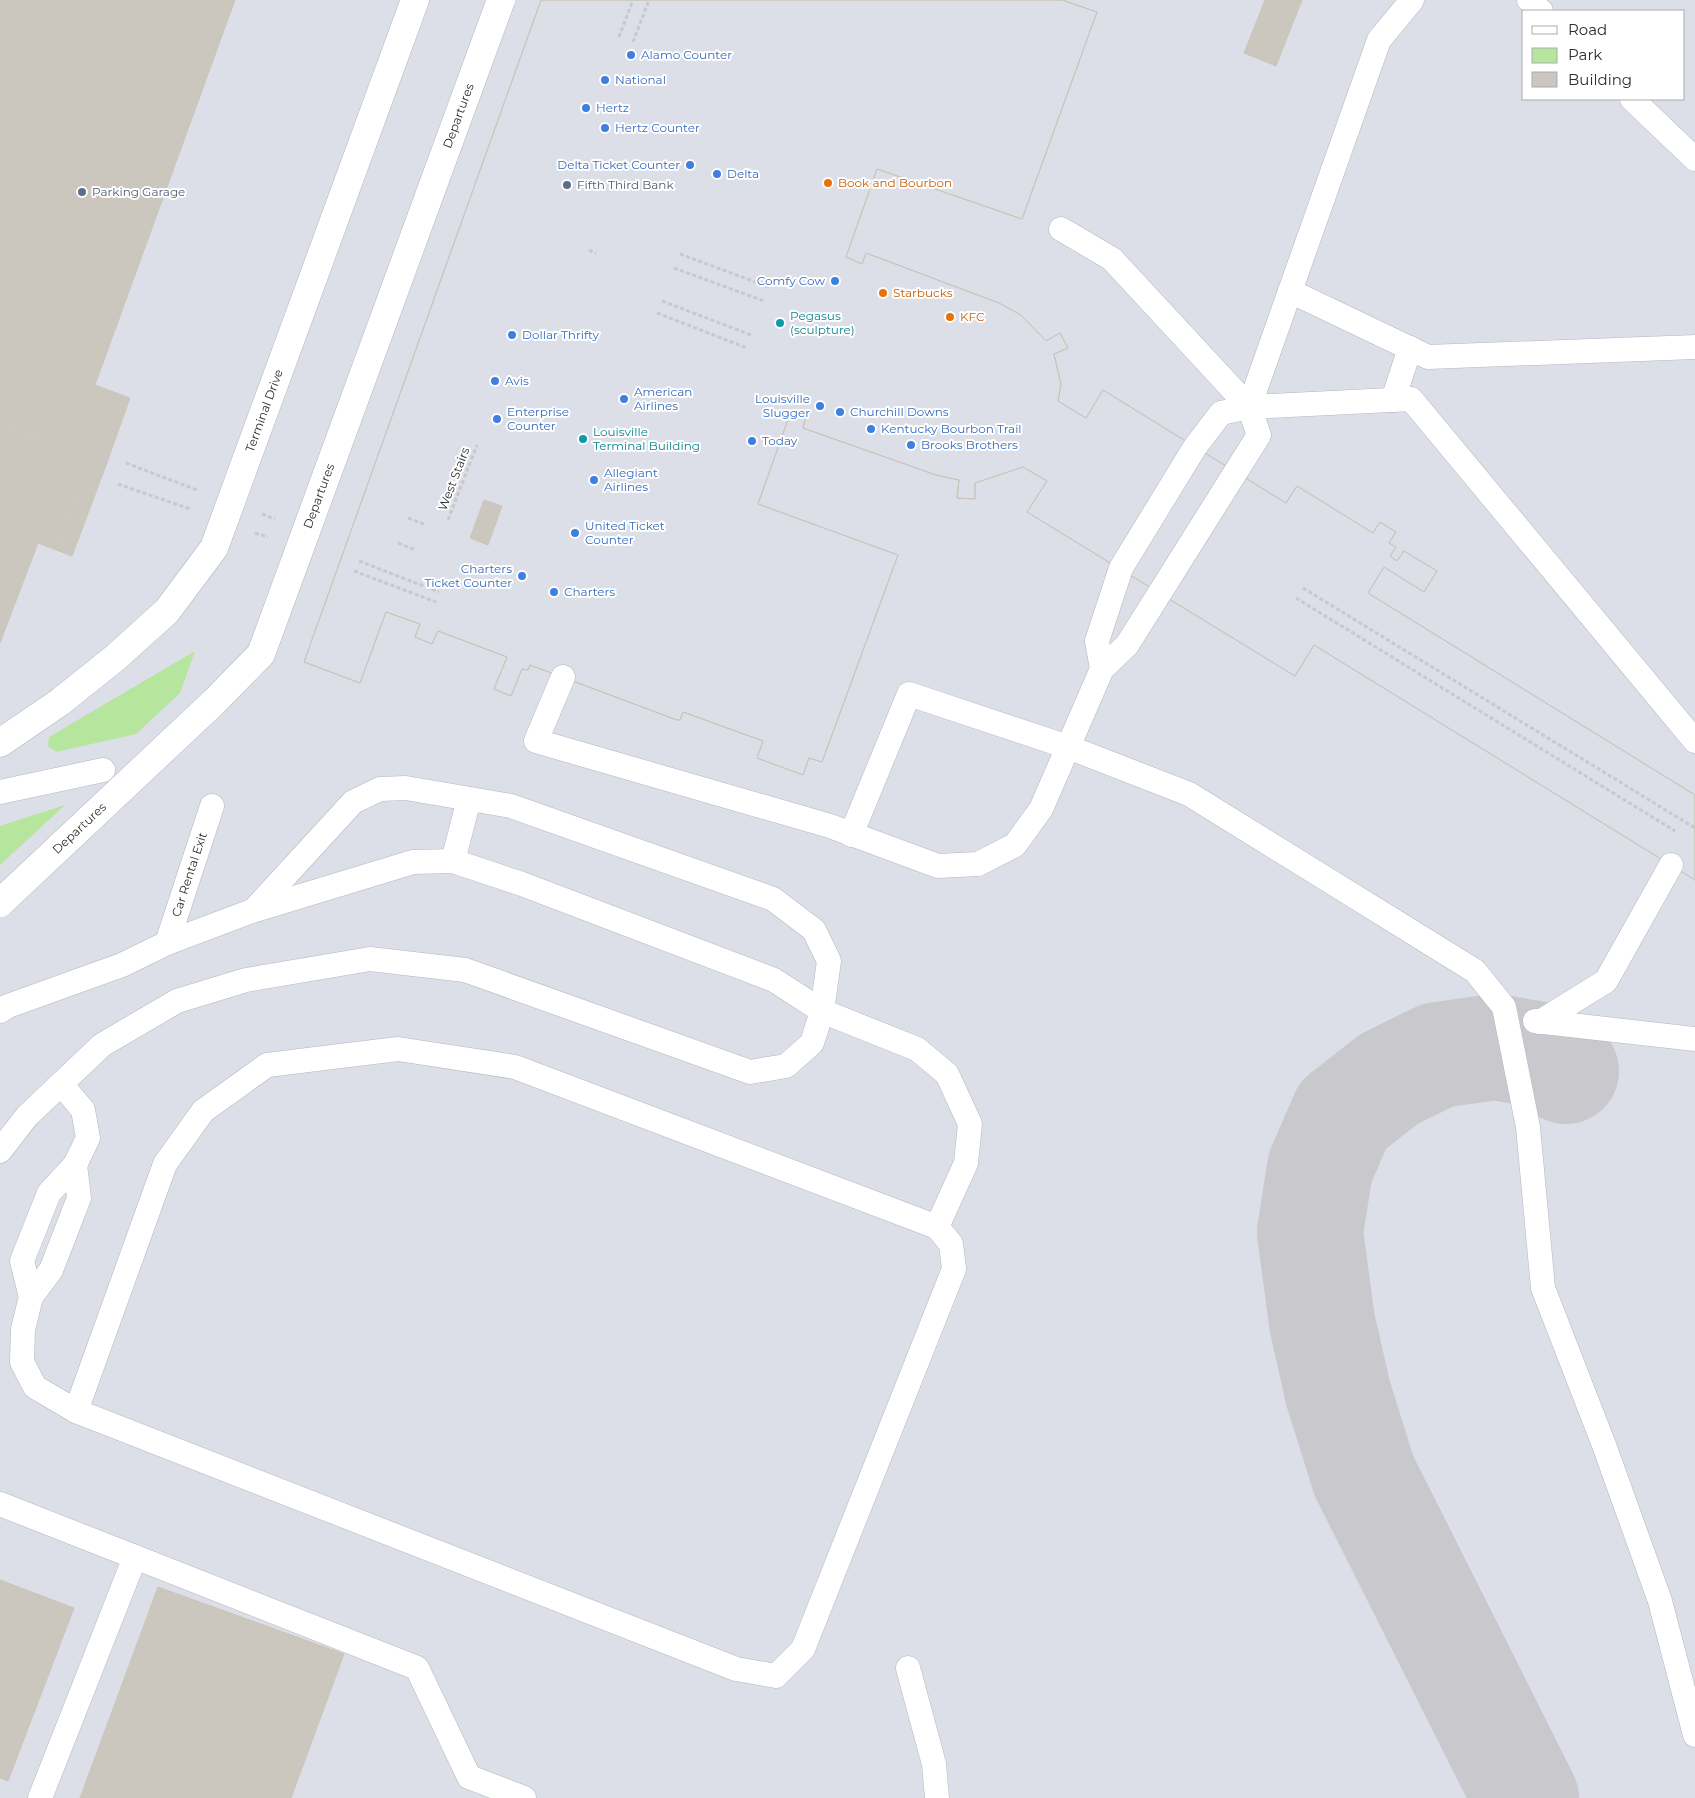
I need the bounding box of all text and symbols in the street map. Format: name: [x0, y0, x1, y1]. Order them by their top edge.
legend: [1522, 10, 1685, 100]
text: Road: [1568, 20, 1607, 39]
text: Park: [1568, 45, 1602, 64]
place label: Alamo Counter: [641, 47, 732, 62]
marker: Alamo Counter: [625, 49, 637, 61]
text: Building: [1568, 70, 1632, 89]
place label: National: [615, 72, 666, 87]
marker: National: [599, 74, 611, 86]
street label: Departures: [439, 81, 477, 150]
place label: Hertz: [596, 100, 629, 115]
marker: Hertz: [580, 102, 592, 114]
place label: Hertz Counter: [615, 120, 700, 135]
marker: Hertz Counter: [599, 122, 611, 134]
place label: Delta Ticket Counter: [557, 157, 680, 172]
marker: Delta Ticket Counter: [684, 159, 696, 171]
place label: Delta: [727, 166, 759, 181]
marker: Delta: [711, 168, 723, 180]
place label: Book and Bourbon: [838, 175, 952, 190]
place label: Fifth Third Bank: [577, 177, 674, 192]
marker: Book and Bourbon: [822, 177, 834, 189]
marker: Fifth Third Bank: [561, 179, 573, 191]
place label: Parking Garage: [92, 184, 185, 199]
marker: Parking Garage: [76, 186, 88, 198]
place label: Comfy Cow: [757, 273, 825, 288]
marker: Comfy Cow: [829, 275, 841, 287]
place label: Starbucks: [893, 285, 953, 300]
marker: Starbucks: [877, 287, 889, 299]
place label: Pegasus (sculpture): [790, 308, 855, 337]
place label: KFC: [960, 309, 985, 324]
marker: KFC: [944, 311, 956, 323]
marker: Pegasus (sculpture): [774, 317, 786, 329]
place label: Dollar Thrifty: [522, 327, 599, 342]
marker: Dollar Thrifty: [506, 329, 518, 341]
street label: Terminal Drive: [242, 367, 286, 454]
place label: Avis: [505, 373, 529, 388]
marker: Avis: [489, 375, 501, 387]
place label: American Airlines: [634, 384, 692, 413]
place label: Louisville Slugger: [755, 391, 810, 420]
marker: American Airlines: [618, 393, 630, 405]
marker: Louisville Slugger: [814, 400, 826, 412]
place label: Enterprise Counter: [507, 404, 569, 433]
place label: Churchill Downs: [850, 404, 949, 419]
marker: Churchill Downs: [834, 406, 846, 418]
marker: Enterprise Counter: [491, 413, 503, 425]
place label: Kentucky Bourbon Trail: [881, 421, 1022, 436]
marker: Kentucky Bourbon Trail: [865, 423, 877, 435]
place label: Louisville Terminal Building: [593, 424, 700, 453]
marker: Louisville Terminal Building: [577, 433, 589, 445]
place label: Today: [762, 433, 798, 448]
marker: Today: [746, 435, 758, 447]
place label: Brooks Brothers: [921, 437, 1018, 452]
marker: Brooks Brothers: [905, 439, 917, 451]
street label: West Stairs: [435, 445, 473, 513]
street label: Departures: [300, 461, 337, 530]
place label: Allegiant Airlines: [604, 465, 658, 494]
marker: Allegiant Airlines: [588, 474, 600, 486]
place label: United Ticket Counter: [585, 518, 665, 547]
marker: United Ticket Counter: [569, 527, 581, 539]
place label: Charters Ticket Counter: [424, 561, 512, 590]
marker: Charters Ticket Counter: [516, 570, 528, 582]
place label: Charters: [564, 584, 615, 599]
marker: Charters: [548, 586, 560, 598]
street label: Departures: [49, 799, 109, 857]
street label: Car Rental Exit: [168, 830, 210, 919]

